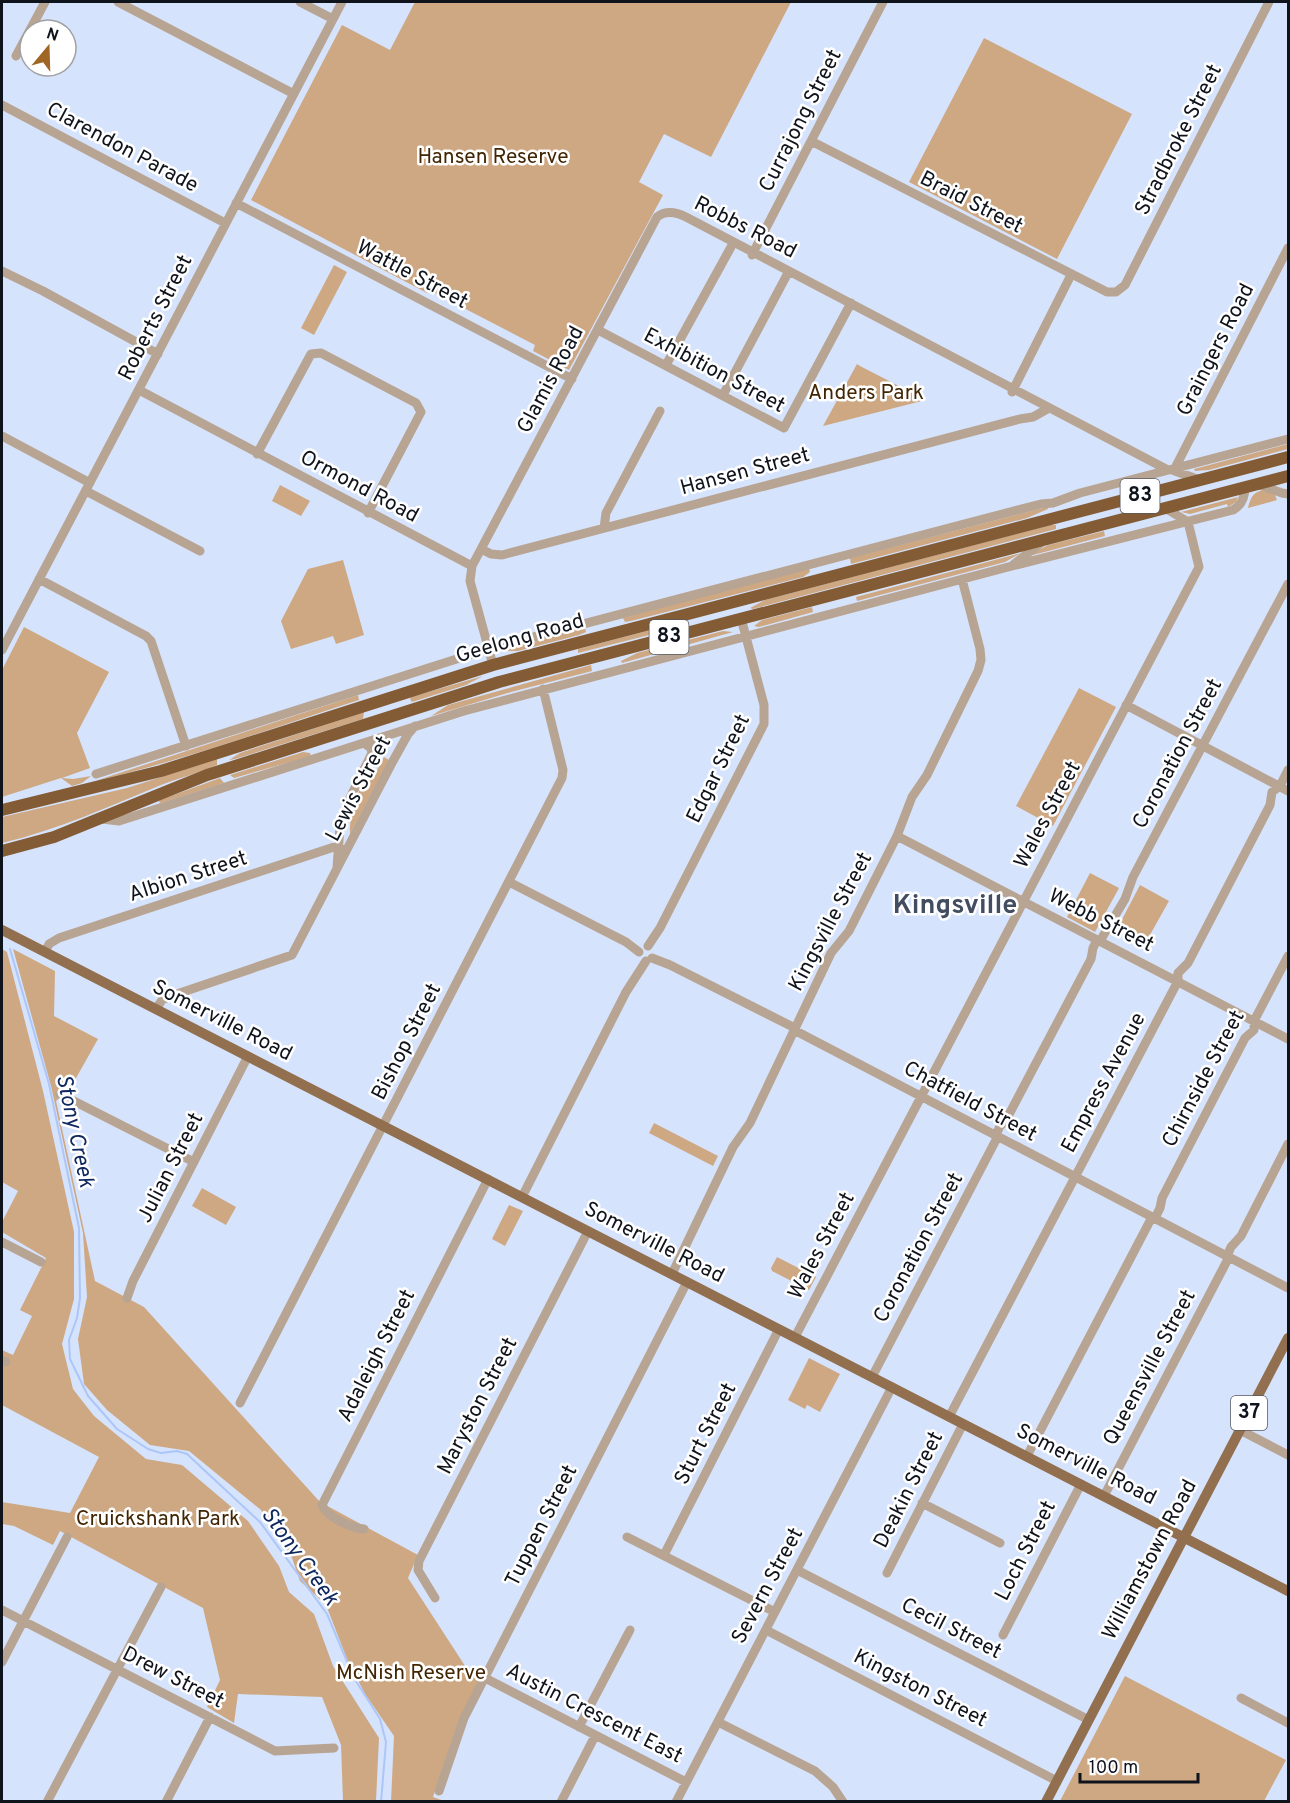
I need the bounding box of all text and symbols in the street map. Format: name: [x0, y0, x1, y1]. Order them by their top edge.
north arrow: [18, 18, 78, 78]
text: N: [44, 24, 61, 47]
street label: Currajong Street: [753, 45, 849, 197]
street label: Stradbroke Street: [1129, 60, 1229, 220]
street label: Clarendon Parade: [41, 97, 203, 199]
park label: Hansen Reserve: [417, 144, 569, 171]
street label: Braid Street: [915, 165, 1027, 241]
street label: Robbs Road: [689, 191, 801, 265]
street label: Wattle Street: [352, 234, 472, 316]
street label: Roberts Street: [113, 251, 199, 385]
street label: Graingers Road: [1171, 279, 1261, 421]
street label: Glamis Road: [511, 322, 591, 438]
street label: Exhibition Street: [638, 322, 790, 420]
park label: Anders Park: [808, 380, 924, 407]
street label: Hansen Street: [677, 442, 813, 502]
street label: Ormond Road: [295, 444, 423, 530]
road number: 83: [1120, 479, 1160, 513]
street label: Geelong Road: [453, 608, 587, 670]
road number: 83: [650, 620, 688, 654]
street label: Coronation Street: [1127, 674, 1229, 834]
street label: Edgar Street: [681, 710, 757, 828]
street label: Lewis Street: [320, 732, 398, 846]
street label: Wales Street: [1009, 757, 1087, 873]
street label: Albion Street: [125, 845, 251, 909]
street label: Kingsville Street: [783, 848, 879, 996]
street label: Webb Street: [1044, 883, 1158, 959]
district label: Kingsville: [893, 889, 1017, 923]
street label: Somerville Road: [147, 974, 297, 1068]
street label: Bishop Street: [366, 979, 448, 1105]
street label: Chirnside Street: [1156, 1006, 1252, 1152]
street label: Empress Avenue: [1056, 1008, 1152, 1158]
street label: Chatfield Street: [898, 1055, 1042, 1149]
water label: Stony Creek: [49, 1072, 99, 1191]
street label: Julian Street: [132, 1108, 210, 1228]
street label: Coronation Street: [868, 1168, 970, 1328]
street label: Wales Street: [783, 1188, 861, 1304]
street label: Somerville Road: [579, 1196, 729, 1290]
street label: Adaleigh Street: [332, 1285, 422, 1427]
street label: Queensville Street: [1098, 1285, 1202, 1451]
street label: Maryston Street: [432, 1333, 524, 1479]
street label: Sturt Street: [669, 1378, 743, 1490]
road number: 37: [1231, 1396, 1267, 1430]
street label: Somerville Road: [1011, 1418, 1161, 1512]
street label: Deakin Street: [868, 1427, 950, 1553]
street label: Tuppen Street: [500, 1460, 584, 1592]
street label: Williamstown Road: [1096, 1475, 1204, 1645]
street label: Loch Street: [989, 1496, 1063, 1606]
water label: Stony Creek: [254, 1503, 344, 1612]
park label: Cruickshank Park: [76, 1506, 240, 1533]
street label: Severn Street: [726, 1523, 810, 1649]
street label: Cecil Street: [896, 1592, 1006, 1666]
street label: Drew Street: [117, 1641, 229, 1715]
street label: Kingston Street: [849, 1644, 991, 1734]
street label: Austin Crescent East: [501, 1658, 687, 1770]
park label: McNish Reserve: [336, 1660, 486, 1687]
scale bar: [1080, 1746, 1198, 1784]
text: 100 m: [1089, 1757, 1138, 1780]

